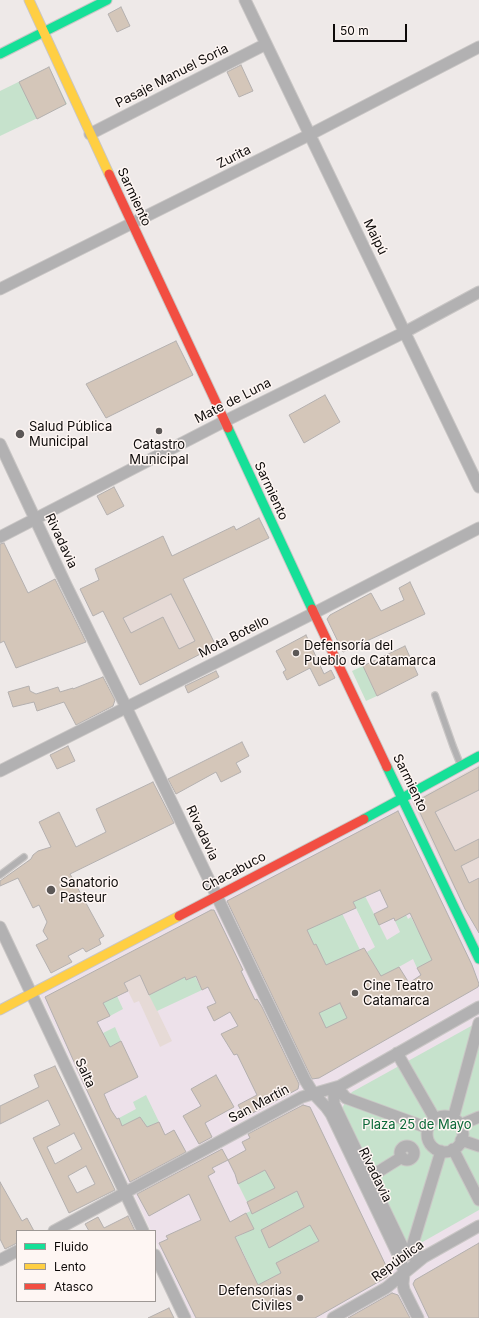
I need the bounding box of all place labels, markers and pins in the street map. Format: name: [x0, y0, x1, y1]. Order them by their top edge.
place label: Salud Pública Municipal: [29, 419, 112, 450]
marker: Catastro Municipal: [154, 426, 164, 436]
marker: Salud Pública Municipal: [14, 428, 26, 440]
place label: Catastro Municipal: [129, 437, 189, 468]
place label: Defensoría del Pueblo de Catamarca: [304, 638, 436, 669]
marker: Defensoría del Pueblo de Catamarca: [291, 648, 301, 658]
place label: Sanatorio Pasteur: [60, 875, 119, 906]
marker: Sanatorio Pasteur: [45, 884, 57, 896]
place label: Cine Teatro Catamarca: [363, 978, 434, 1009]
marker: Cine Teatro Catamarca: [350, 988, 360, 998]
place label: Defensorias Civiles: [218, 1283, 292, 1314]
marker: Defensorias Civiles: [295, 1293, 305, 1303]

